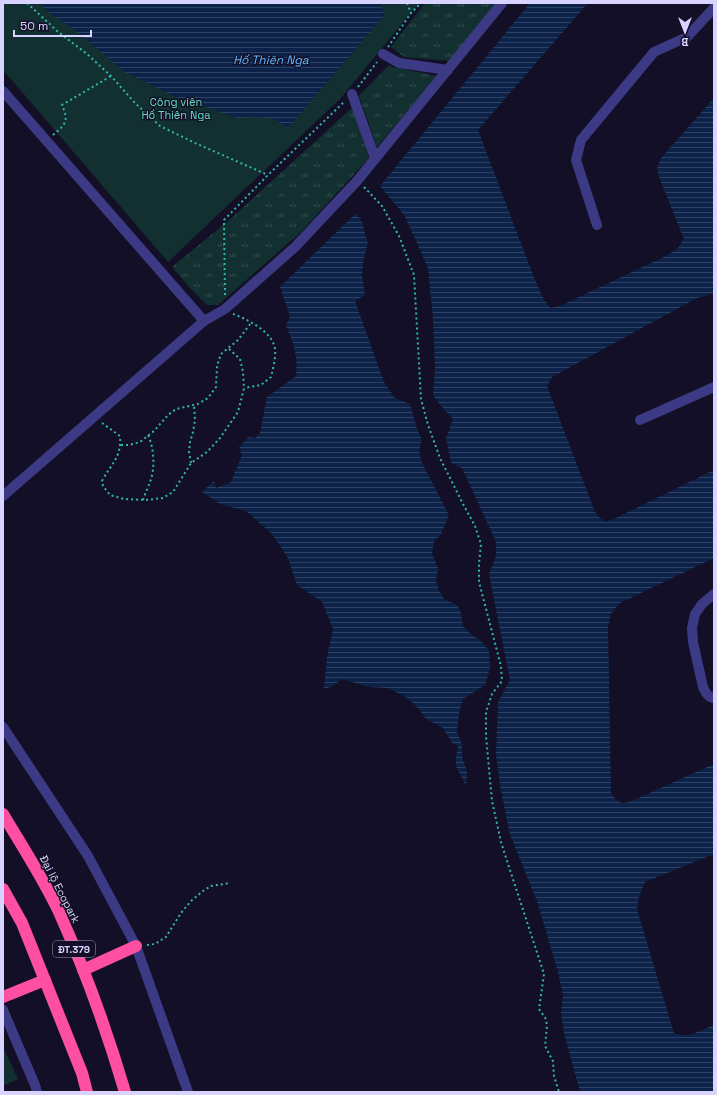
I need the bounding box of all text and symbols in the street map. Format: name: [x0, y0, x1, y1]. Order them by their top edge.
scale bar: [14, 12, 91, 38]
north arrow: [665, 12, 705, 52]
text: 50 m: [20, 18, 48, 34]
text: B: [681, 35, 689, 49]
water label: Hồ Thiên Nga: [233, 52, 309, 68]
park label: Công viên Hồ Thiên Nga: [141, 95, 211, 122]
street label: Đại lộ Ecopark: [37, 853, 83, 925]
road number: ĐT.379: [53, 941, 95, 957]

